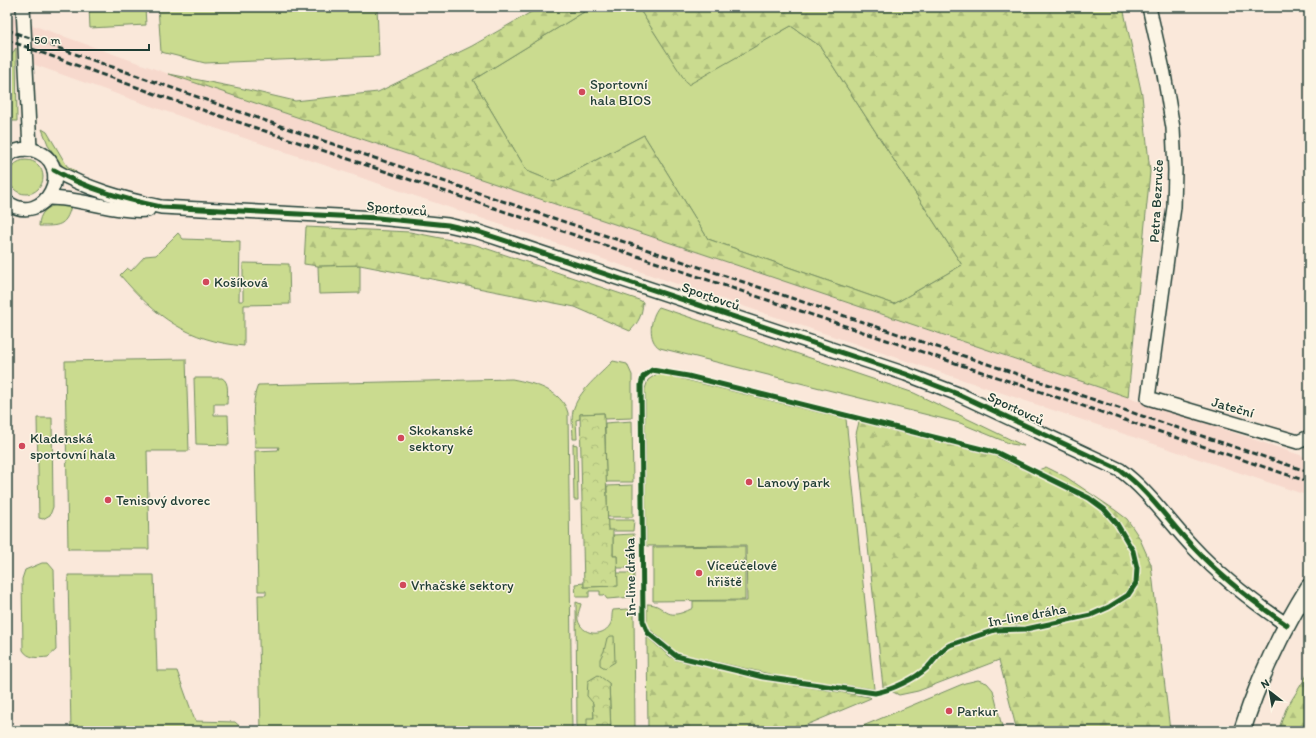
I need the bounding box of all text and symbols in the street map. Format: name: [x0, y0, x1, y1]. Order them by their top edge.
scale bar: [28, 26, 149, 52]
text: 50 m: [34, 33, 60, 47]
place label: Sportovní hala BIOS: [590, 76, 651, 109]
marker: Sportovní hala BIOS: [577, 87, 587, 97]
street label: Petra Bezruče: [1146, 159, 1167, 243]
street label: Sportovců: [366, 197, 428, 220]
place label: Košíková: [214, 274, 269, 291]
marker: Košíková: [201, 277, 211, 287]
street label: Sportovců: [679, 279, 743, 314]
street label: Sportovců: [985, 388, 1047, 429]
street label: Jateční: [1210, 393, 1256, 422]
place label: Skokanské sektory: [409, 422, 473, 455]
place label: Kladenská sportovní hala: [30, 430, 116, 463]
marker: Skokanské sektory: [396, 433, 406, 443]
marker: Kladenská sportovní hala: [17, 441, 27, 451]
place label: Lanový park: [757, 474, 830, 491]
marker: Lanový park: [744, 477, 754, 487]
place label: Tenisový dvorec: [116, 492, 211, 509]
marker: Tenisový dvorec: [103, 495, 113, 505]
street label: In-line dráha: [621, 537, 640, 617]
place label: Víceúčelové hřiště: [707, 557, 778, 590]
marker: Víceúčelové hřiště: [694, 568, 704, 578]
place label: Vrhačské sektory: [411, 577, 514, 594]
marker: Vrhačské sektory: [398, 580, 408, 590]
street label: In-line dráha: [987, 600, 1068, 631]
north arrow: [1250, 672, 1290, 712]
text: N: [1259, 676, 1272, 691]
place label: Parkur: [957, 703, 998, 720]
marker: Parkur: [944, 706, 954, 716]

